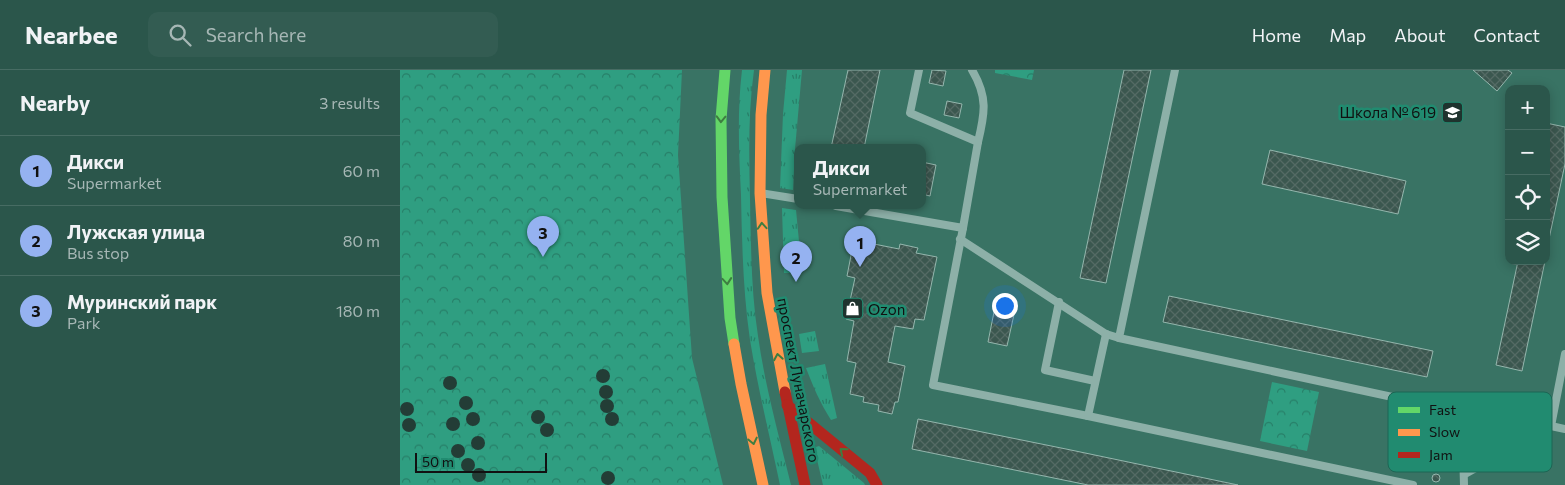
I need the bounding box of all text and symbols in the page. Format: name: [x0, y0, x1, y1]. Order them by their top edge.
search box: [148, 12, 498, 57]
text: Nearbee: [25, 20, 118, 49]
icon: search: [166, 21, 194, 49]
text: Search here: [206, 23, 306, 46]
text: Home: [1252, 24, 1301, 46]
text: Map: [1329, 24, 1366, 46]
text: About: [1394, 24, 1446, 46]
text: Contact: [1474, 24, 1540, 46]
map controls: [1505, 85, 1550, 265]
button: +: [1505, 85, 1550, 130]
text: Nearby: [20, 90, 90, 115]
text: 3 results: [319, 93, 380, 112]
school or university icon: Школа № 619: [1440, 100, 1464, 124]
place label: Школа № 619: [1339, 103, 1436, 121]
one-way arrow: [716, 115, 727, 123]
button: −: [1505, 130, 1550, 175]
popup: [794, 144, 926, 209]
text: Дикси: [67, 150, 124, 173]
text: Дикси: [813, 156, 870, 179]
text: 1: [32, 161, 40, 180]
text: 60 m: [343, 161, 380, 180]
text: Supermarket: [67, 173, 162, 192]
button: locate: [1505, 175, 1550, 220]
text: Supermarket: [813, 179, 907, 198]
pin: 3: [527, 216, 559, 257]
text: Лужская улица: [67, 220, 205, 243]
button: layers: [1505, 220, 1550, 265]
one-way arrow: [757, 222, 768, 230]
pin: 1: [844, 226, 876, 267]
text: 2: [31, 231, 41, 250]
text: 80 m: [343, 231, 380, 250]
pin: 2: [780, 241, 812, 282]
text: Bus stop: [67, 243, 129, 262]
one-way arrow: [721, 277, 732, 285]
text: Муринский парк: [67, 290, 217, 313]
your location: [992, 293, 1018, 319]
street label: проспект Луначарского: [774, 296, 824, 464]
shop icon: Ozon: [840, 297, 864, 321]
place label: Ozon: [868, 300, 905, 318]
text: 3: [31, 301, 41, 320]
text: 180 m: [336, 301, 380, 320]
text: Park: [67, 313, 100, 332]
one-way arrow: [774, 352, 784, 361]
legend: [1388, 392, 1552, 472]
text: Fast: [1429, 401, 1456, 418]
text: Slow: [1429, 423, 1460, 440]
one-way arrow: [747, 437, 758, 446]
text: Jam: [1429, 446, 1453, 463]
one-way arrow: [840, 447, 849, 456]
scale bar: [415, 450, 548, 473]
text: 50 m: [422, 453, 454, 470]

